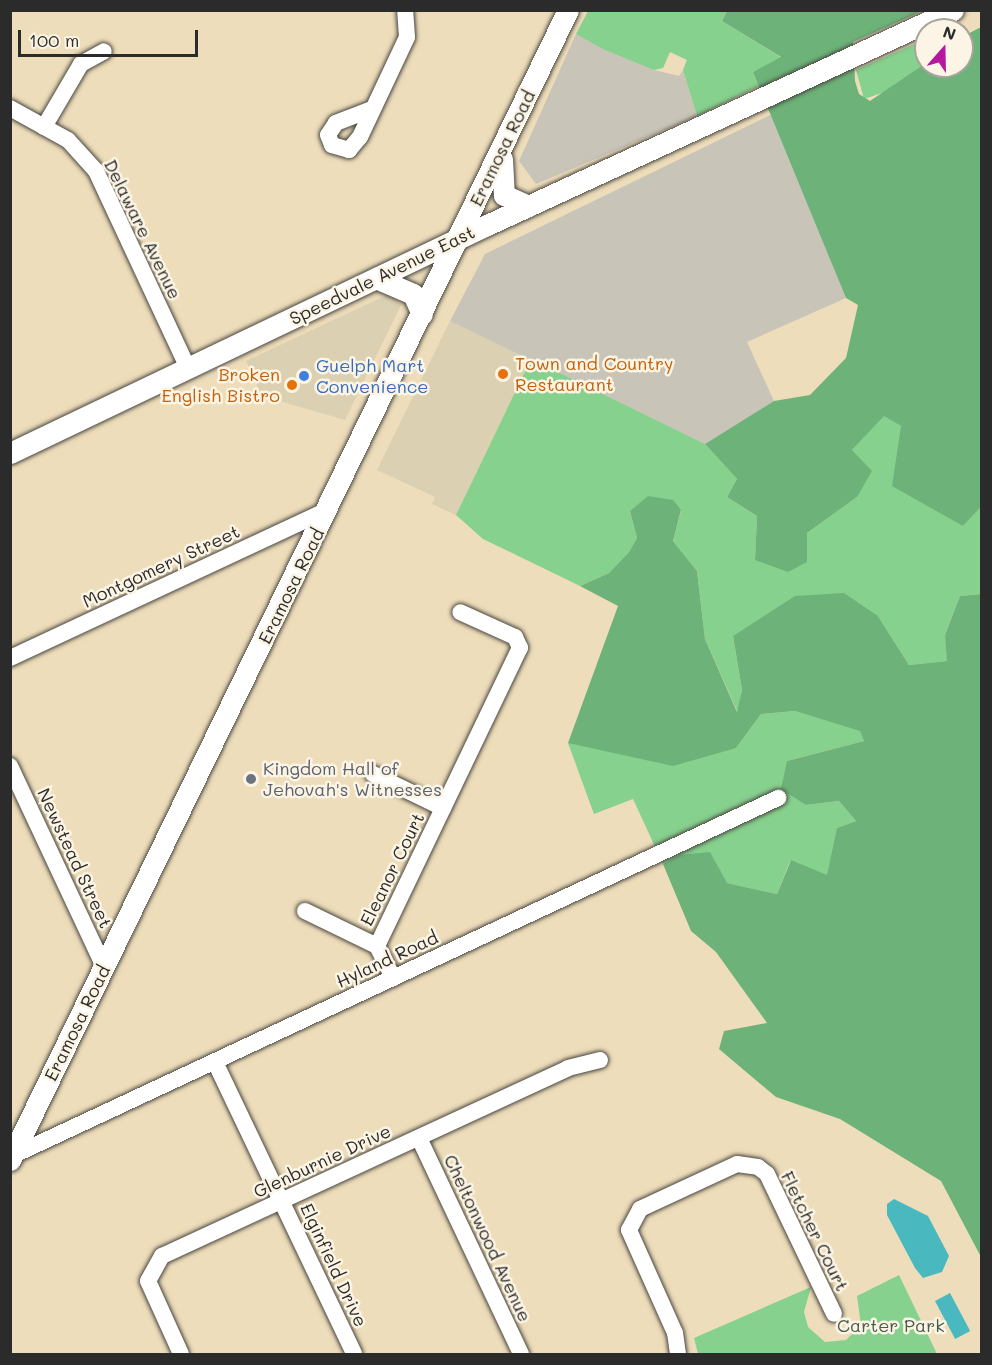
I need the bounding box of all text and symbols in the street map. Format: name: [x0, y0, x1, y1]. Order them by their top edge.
scale bar: [21, 18, 201, 56]
north arrow: [914, 18, 974, 78]
text: N: [940, 21, 959, 44]
text: 100 m: [29, 28, 79, 52]
street label: Eramosa Road: [465, 87, 539, 209]
street label: Delaware Avenue: [100, 156, 186, 302]
street label: Speedvale Avenue East: [286, 221, 478, 329]
place label: Town and Country Restaurant: [515, 353, 673, 395]
place label: Guelph Mart Convenience: [316, 355, 428, 398]
place label: Broken English Bistro: [162, 364, 280, 406]
marker: Town and Country Restaurant: [496, 367, 510, 381]
marker: Guelph Mart Convenience: [297, 369, 311, 383]
marker: Broken English Bistro: [285, 378, 299, 392]
street label: Montgomery Street: [79, 520, 243, 612]
street label: Eramosa Road: [254, 525, 328, 647]
place label: Kingdom Hall of Jehovah's Witnesses: [263, 758, 442, 800]
marker: Kingdom Hall of Jehovah's Witnesses: [244, 772, 258, 786]
street label: Newstead Street: [33, 785, 117, 931]
street label: Eleanor Court: [355, 809, 429, 929]
street label: Hyland Road: [333, 926, 441, 992]
street label: Eramosa Road: [40, 962, 114, 1084]
street label: Glenburnie Drive: [250, 1120, 394, 1202]
street label: Cheltonwood Avenue: [440, 1151, 536, 1325]
street label: Fletcher Court: [777, 1168, 853, 1294]
street label: Elginfield Drive: [296, 1200, 372, 1330]
park label: Carter Park: [837, 1314, 945, 1336]

